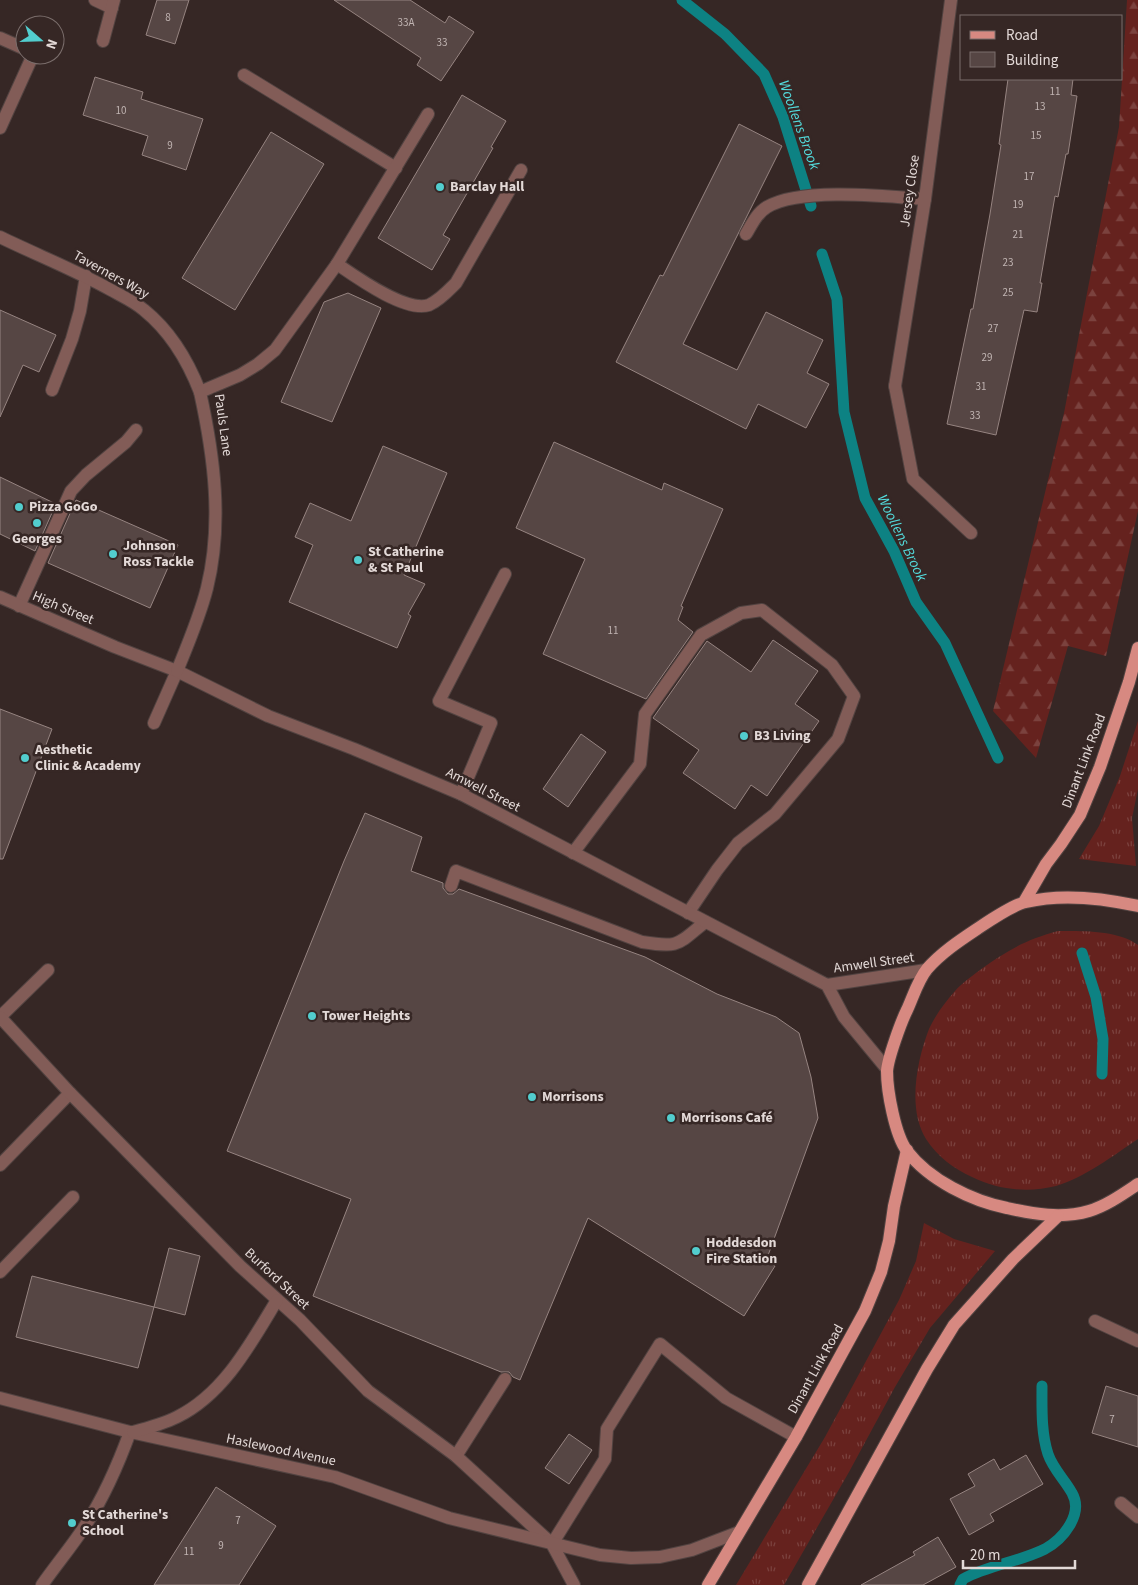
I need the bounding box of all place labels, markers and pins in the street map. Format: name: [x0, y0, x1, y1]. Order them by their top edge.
place label: Barclay Hall: [450, 177, 524, 197]
marker: Barclay Hall: [434, 181, 446, 193]
place label: Pizza GoGo: [29, 497, 98, 517]
marker: Pizza GoGo: [13, 501, 25, 513]
marker: Georges: [31, 517, 43, 529]
place label: Georges: [12, 529, 62, 549]
place label: Johnson Ross Tackle: [123, 536, 194, 572]
place label: St Catherine & St Paul: [368, 542, 444, 578]
marker: Johnson Ross Tackle: [107, 548, 119, 560]
marker: St Catherine & St Paul: [352, 554, 364, 566]
place label: B3 Living: [754, 726, 811, 746]
marker: B3 Living: [738, 730, 750, 742]
place label: Aesthetic Clinic & Academy: [34, 740, 141, 776]
marker: Aesthetic Clinic & Academy: [19, 752, 31, 764]
place label: Tower Heights: [322, 1006, 410, 1026]
marker: Tower Heights: [306, 1010, 318, 1022]
place label: Morrisons: [542, 1087, 604, 1107]
marker: Morrisons: [526, 1091, 538, 1103]
place label: Morrisons Café: [681, 1108, 773, 1128]
marker: Morrisons Café: [665, 1112, 677, 1124]
place label: Hoddesdon Fire Station: [706, 1233, 777, 1269]
marker: Hoddesdon Fire Station: [690, 1245, 702, 1257]
place label: St Catherine's School: [82, 1505, 168, 1541]
marker: St Catherine's School: [66, 1517, 78, 1529]

